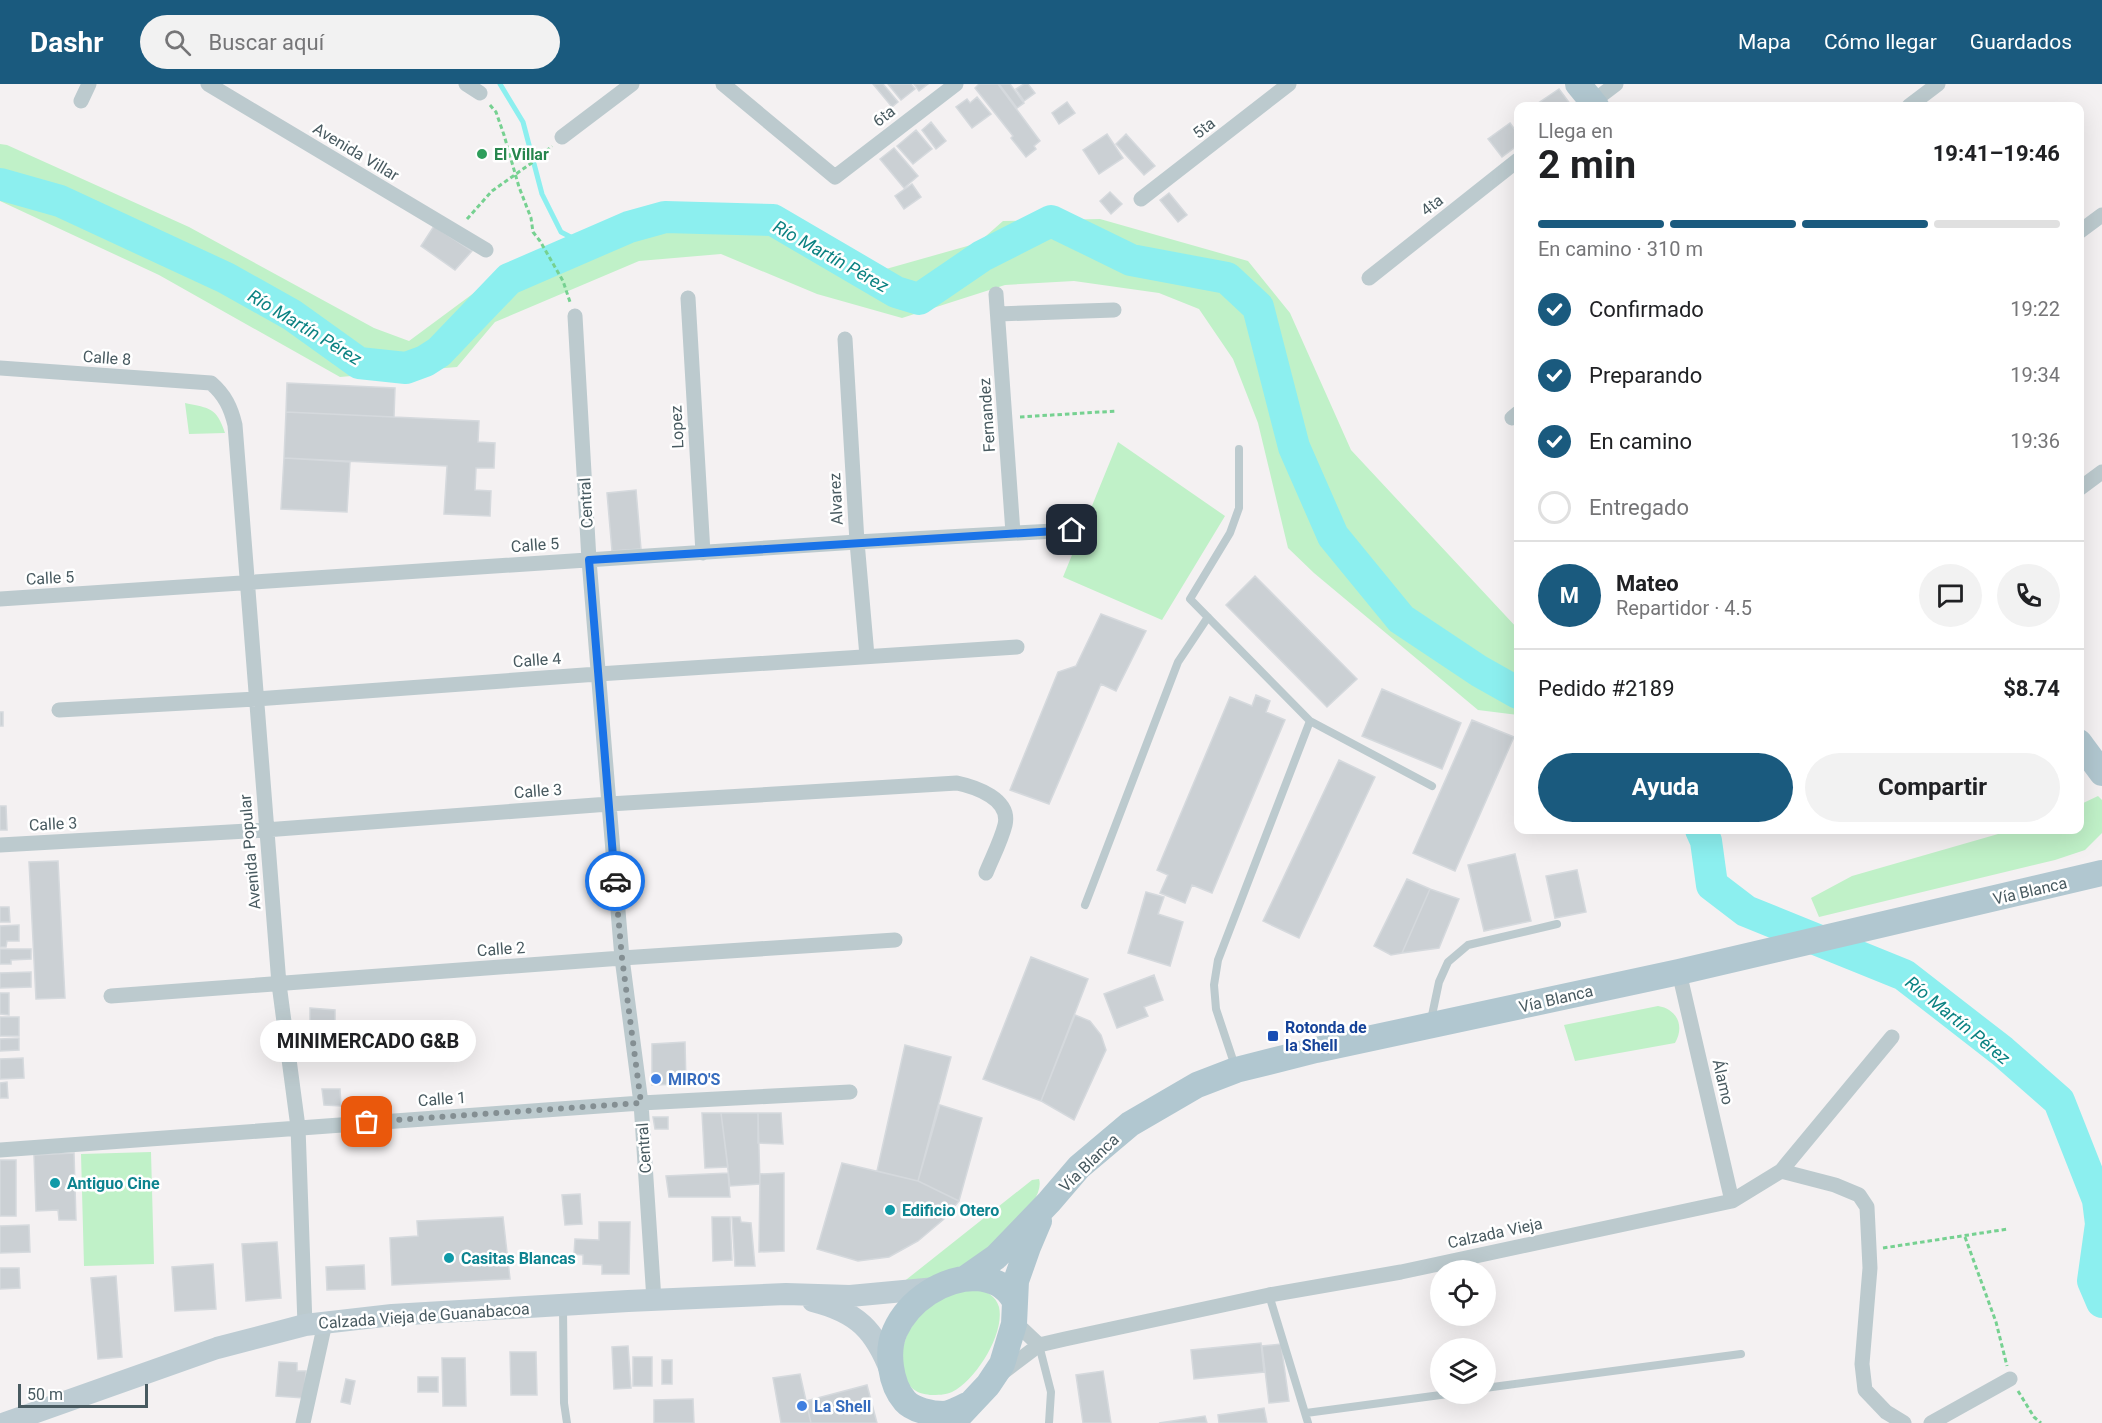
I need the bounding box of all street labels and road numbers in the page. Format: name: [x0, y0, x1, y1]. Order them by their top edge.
street label: 6ta: [869, 101, 899, 131]
street label: 5ta: [1189, 113, 1219, 143]
street label: Avenida Villar: [310, 119, 403, 185]
street label: 4ta: [1417, 190, 1447, 220]
street label: Calle 8: [82, 347, 132, 369]
street label: Fernandez: [975, 377, 999, 453]
street label: Lopez: [666, 405, 688, 449]
street label: Alvarez: [825, 472, 847, 526]
street label: Central: [575, 477, 597, 529]
street label: Calle 5: [510, 534, 560, 556]
street label: Calle 5: [25, 567, 75, 589]
street label: Calle 4: [512, 649, 562, 671]
street label: Calle 3: [513, 780, 563, 802]
street label: Avenida Popular: [235, 793, 264, 910]
street label: Calle 3: [28, 813, 78, 835]
street label: Vía Blanca: [1991, 873, 2069, 909]
street label: Calle 2: [476, 938, 526, 960]
street label: Vía Blanca: [1517, 981, 1595, 1017]
street label: Álamo: [1709, 1057, 1737, 1107]
street label: Calle 1: [417, 1088, 467, 1110]
street label: Central: [633, 1122, 655, 1174]
street label: Vía Blanca: [1055, 1130, 1123, 1196]
street label: Calzada Vieja: [1446, 1214, 1544, 1252]
street label: Calzada Vieja de Guanabacoa: [318, 1299, 530, 1333]

